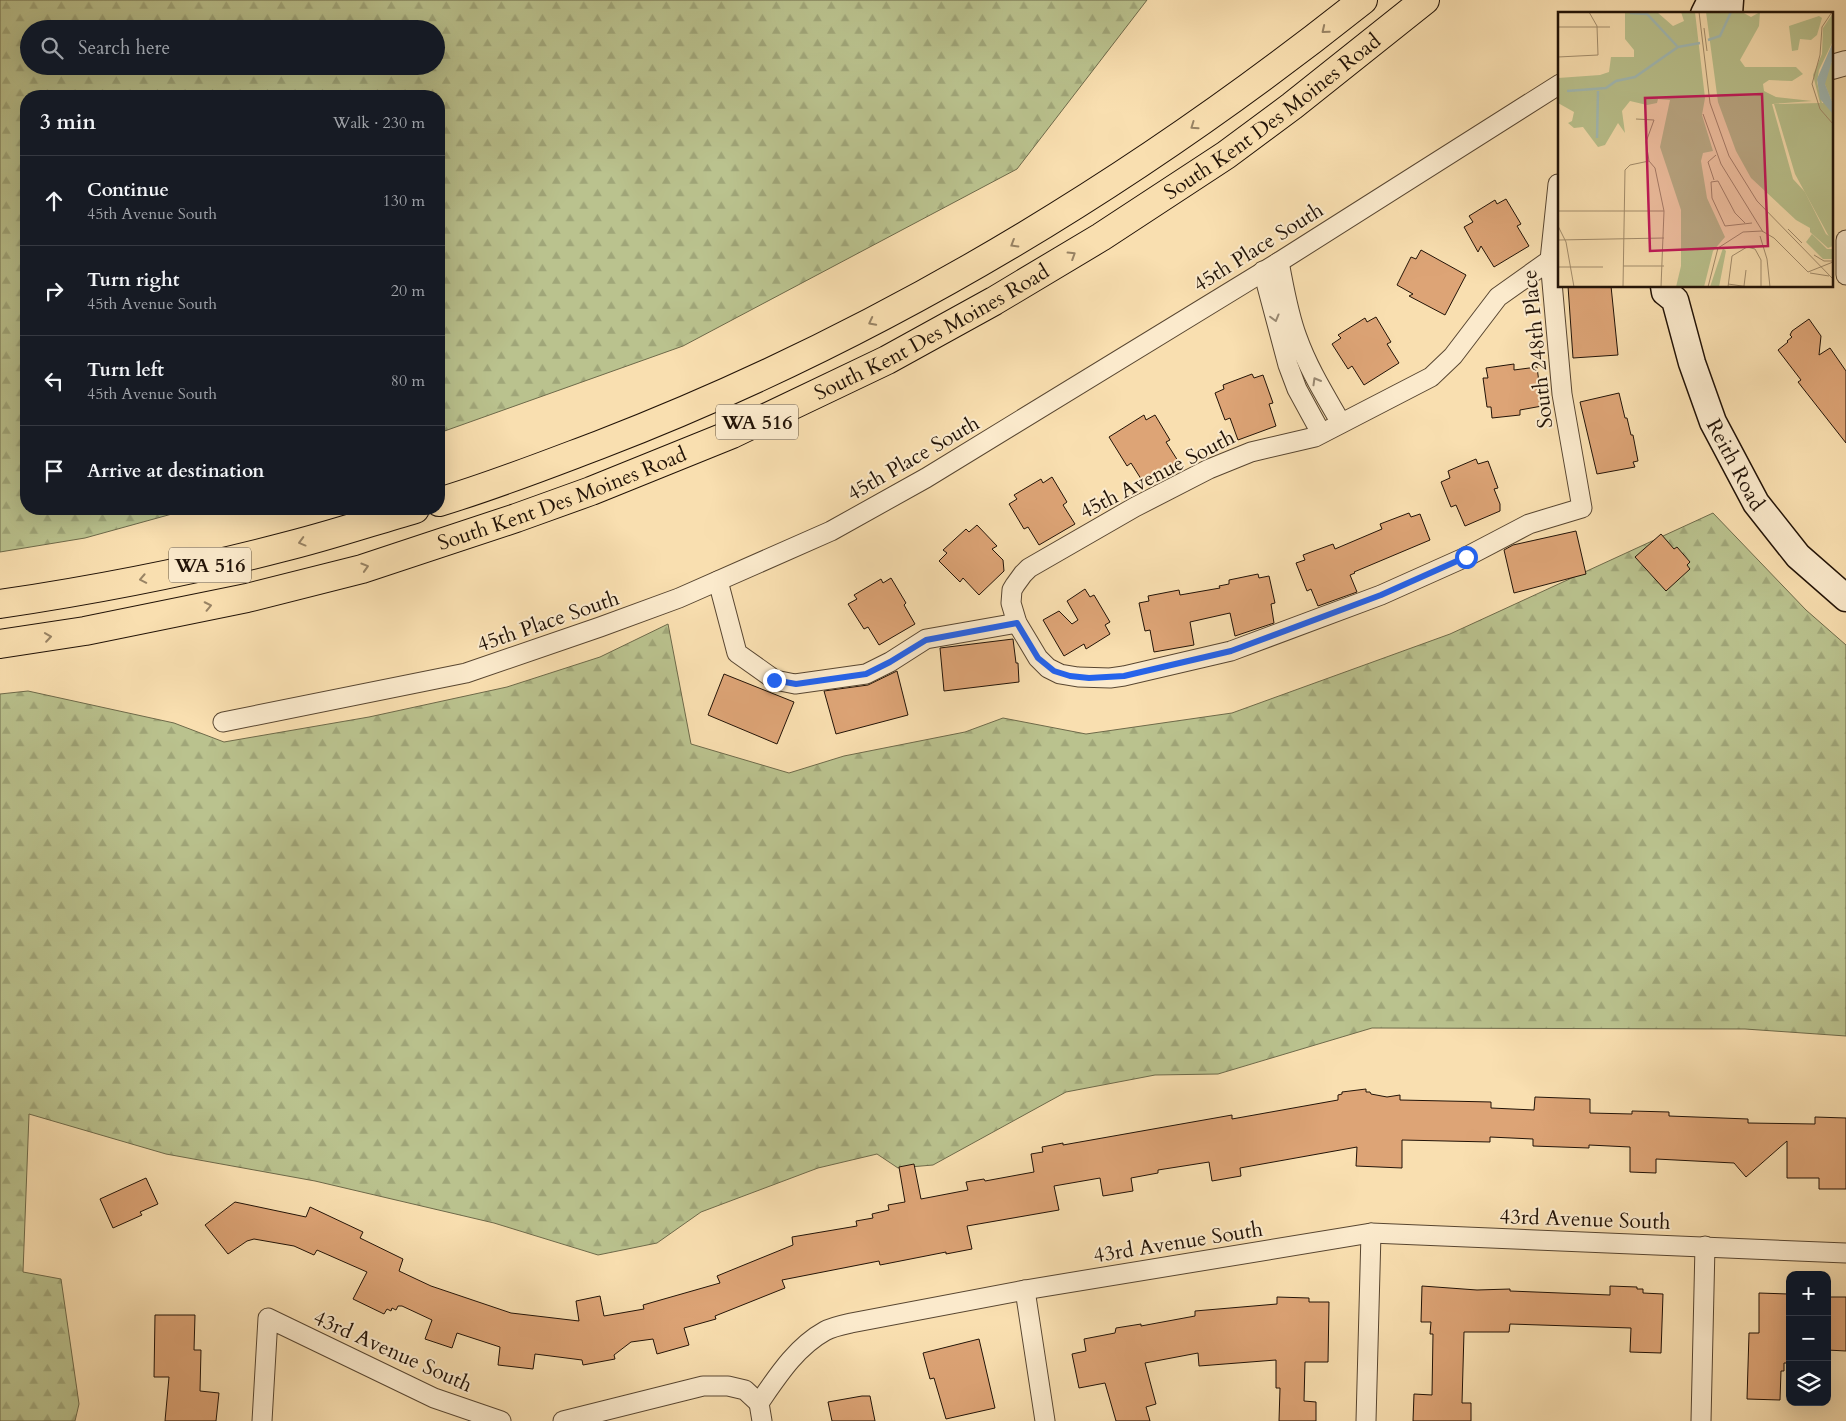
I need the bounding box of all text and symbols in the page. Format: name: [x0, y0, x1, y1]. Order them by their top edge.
inset map: [1558, 12, 1834, 288]
search box: [20, 20, 445, 75]
one-way arrow: [1322, 25, 1331, 33]
street label: South Kent Des Moines Road: [1158, 27, 1387, 207]
icon: search: [38, 34, 66, 62]
text: Search here: [78, 35, 170, 61]
text: 3 min: [40, 108, 96, 137]
text: Walk · 230 m: [333, 112, 425, 134]
one-way arrow: [1190, 120, 1200, 129]
text: Continue: [87, 177, 169, 203]
icon: ahead: [40, 187, 68, 215]
text: 130 m: [383, 190, 425, 212]
street label: 45th Place South: [1188, 196, 1329, 299]
text: 45th Avenue South: [87, 203, 217, 225]
one-way arrow: [1010, 237, 1019, 247]
one-way arrow: [1067, 252, 1076, 261]
street label: South Kent Des Moines Road: [809, 257, 1055, 408]
text: Turn right: [87, 267, 179, 293]
street label: South 248th Place: [1515, 268, 1560, 430]
icon: right: [40, 277, 68, 305]
text: 20 m: [391, 280, 425, 302]
text: 45th Avenue South: [87, 293, 217, 315]
one-way arrow: [1269, 313, 1280, 322]
one-way arrow: [868, 316, 877, 326]
text: Turn left: [87, 357, 164, 383]
icon: left: [40, 367, 68, 395]
text: 80 m: [391, 370, 425, 392]
one-way arrow: [1313, 377, 1323, 386]
text: 45th Avenue South: [87, 383, 217, 405]
road number: WA 516: [716, 404, 798, 440]
street label: 45th Place South: [842, 409, 985, 508]
street label: Reith Road: [1699, 414, 1771, 517]
street label: 45th Avenue South: [1075, 423, 1240, 526]
street label: South Kent Des Moines Road: [434, 440, 691, 558]
icon: arrive: [40, 457, 68, 485]
text: Arrive at destination: [87, 458, 264, 484]
one-way arrow: [298, 537, 306, 547]
route start: [1455, 546, 1478, 569]
road number: WA 516: [169, 548, 251, 582]
one-way arrow: [361, 563, 369, 573]
one-way arrow: [139, 573, 148, 583]
street label: 45th Place South: [473, 583, 624, 659]
one-way arrow: [203, 601, 212, 612]
one-way arrow: [45, 632, 53, 643]
route end: [763, 669, 786, 692]
street label: 43rd Avenue South: [1499, 1202, 1672, 1237]
street label: 43rd Avenue South: [1091, 1215, 1265, 1270]
map controls: [1786, 1271, 1831, 1406]
button: +: [1786, 1271, 1831, 1316]
street label: 43rd Avenue South: [309, 1303, 477, 1400]
button: −: [1786, 1316, 1831, 1361]
button: layers: [1786, 1361, 1831, 1406]

